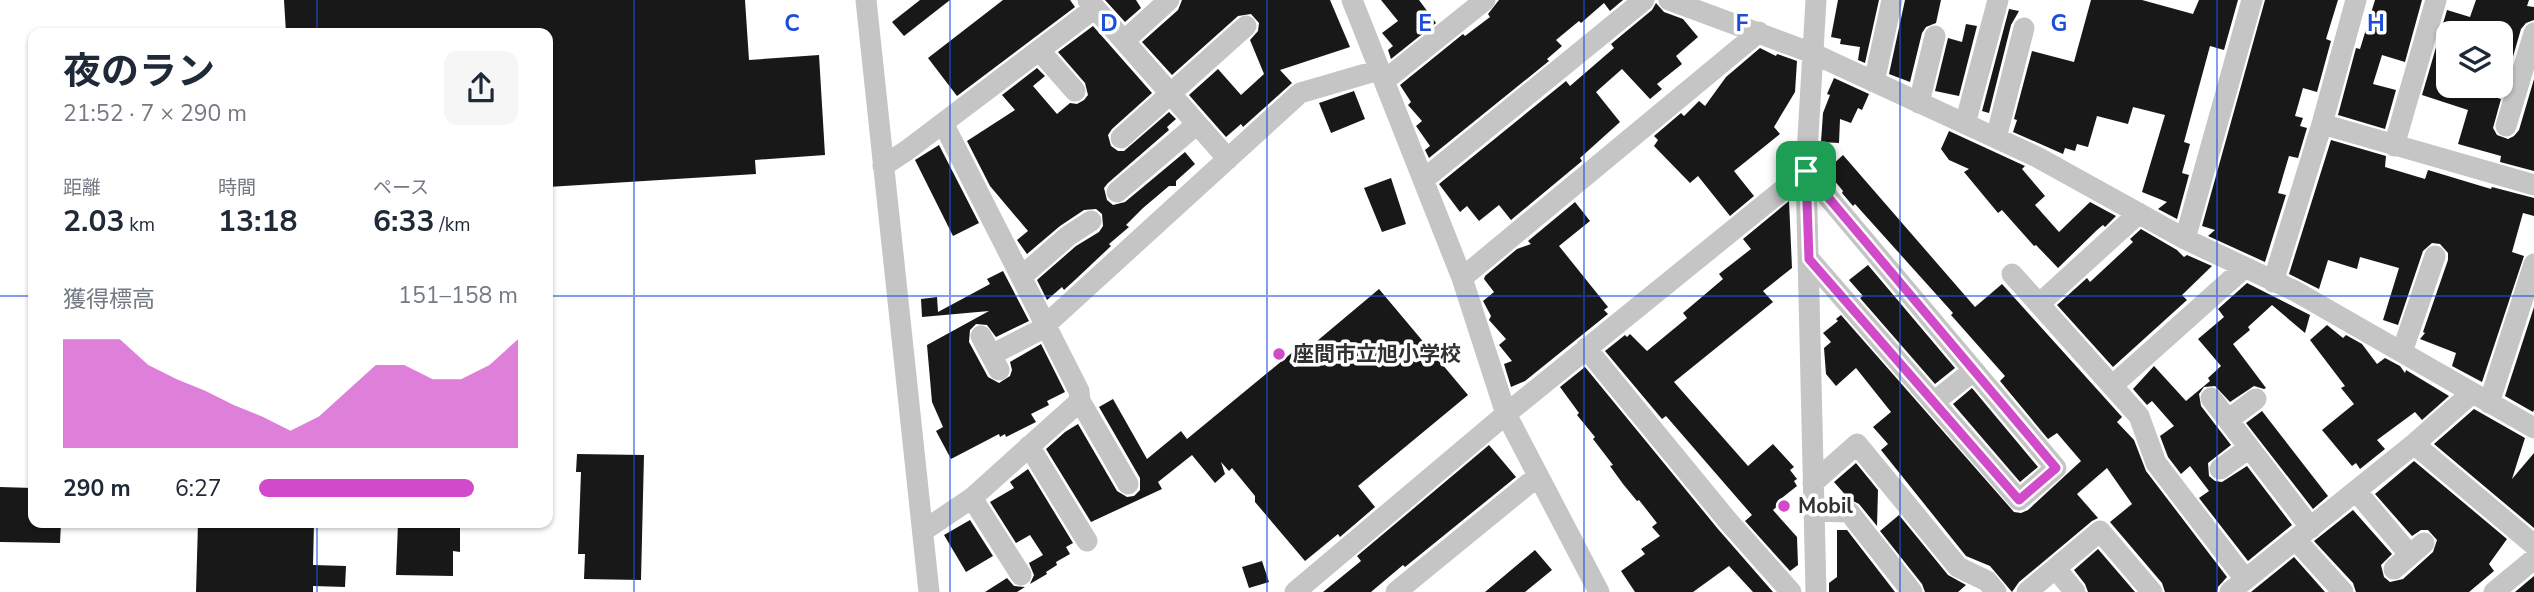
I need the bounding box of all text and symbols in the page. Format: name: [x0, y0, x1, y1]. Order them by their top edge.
text: C: [784, 8, 800, 39]
text: D: [1100, 8, 1118, 39]
text: E: [1418, 8, 1432, 39]
text: F: [1736, 8, 1749, 39]
text: G: [2051, 8, 2067, 39]
text: H: [2367, 8, 2385, 39]
map controls: [2436, 21, 2513, 98]
button: layers: [2436, 21, 2513, 98]
text: 夜のラン: [63, 46, 215, 97]
button: share: [444, 51, 518, 125]
text: 21:52 · 7 × 290 m: [63, 98, 247, 129]
pin: [1776, 141, 1836, 201]
icon: arrive: [1787, 152, 1825, 190]
text: 距離: [63, 175, 101, 201]
text: 時間: [218, 175, 256, 201]
text: ペース: [373, 175, 429, 201]
text: 2.03: [63, 201, 124, 242]
text: 13:18: [218, 201, 297, 242]
text: 6:33: [373, 201, 434, 242]
text: km: [124, 212, 155, 238]
text: /km: [434, 212, 470, 238]
text: 151–158 m: [398, 280, 518, 311]
text: 獲得標高: [63, 284, 155, 315]
place label: 座間市立旭小学校: [1293, 340, 1461, 368]
marker: 座間市立旭小学校: [1271, 346, 1287, 362]
text: 290 m: [63, 473, 131, 504]
text: 6:27: [175, 473, 222, 504]
place label: Mobil: [1798, 492, 1853, 520]
marker: Mobil: [1776, 498, 1792, 514]

